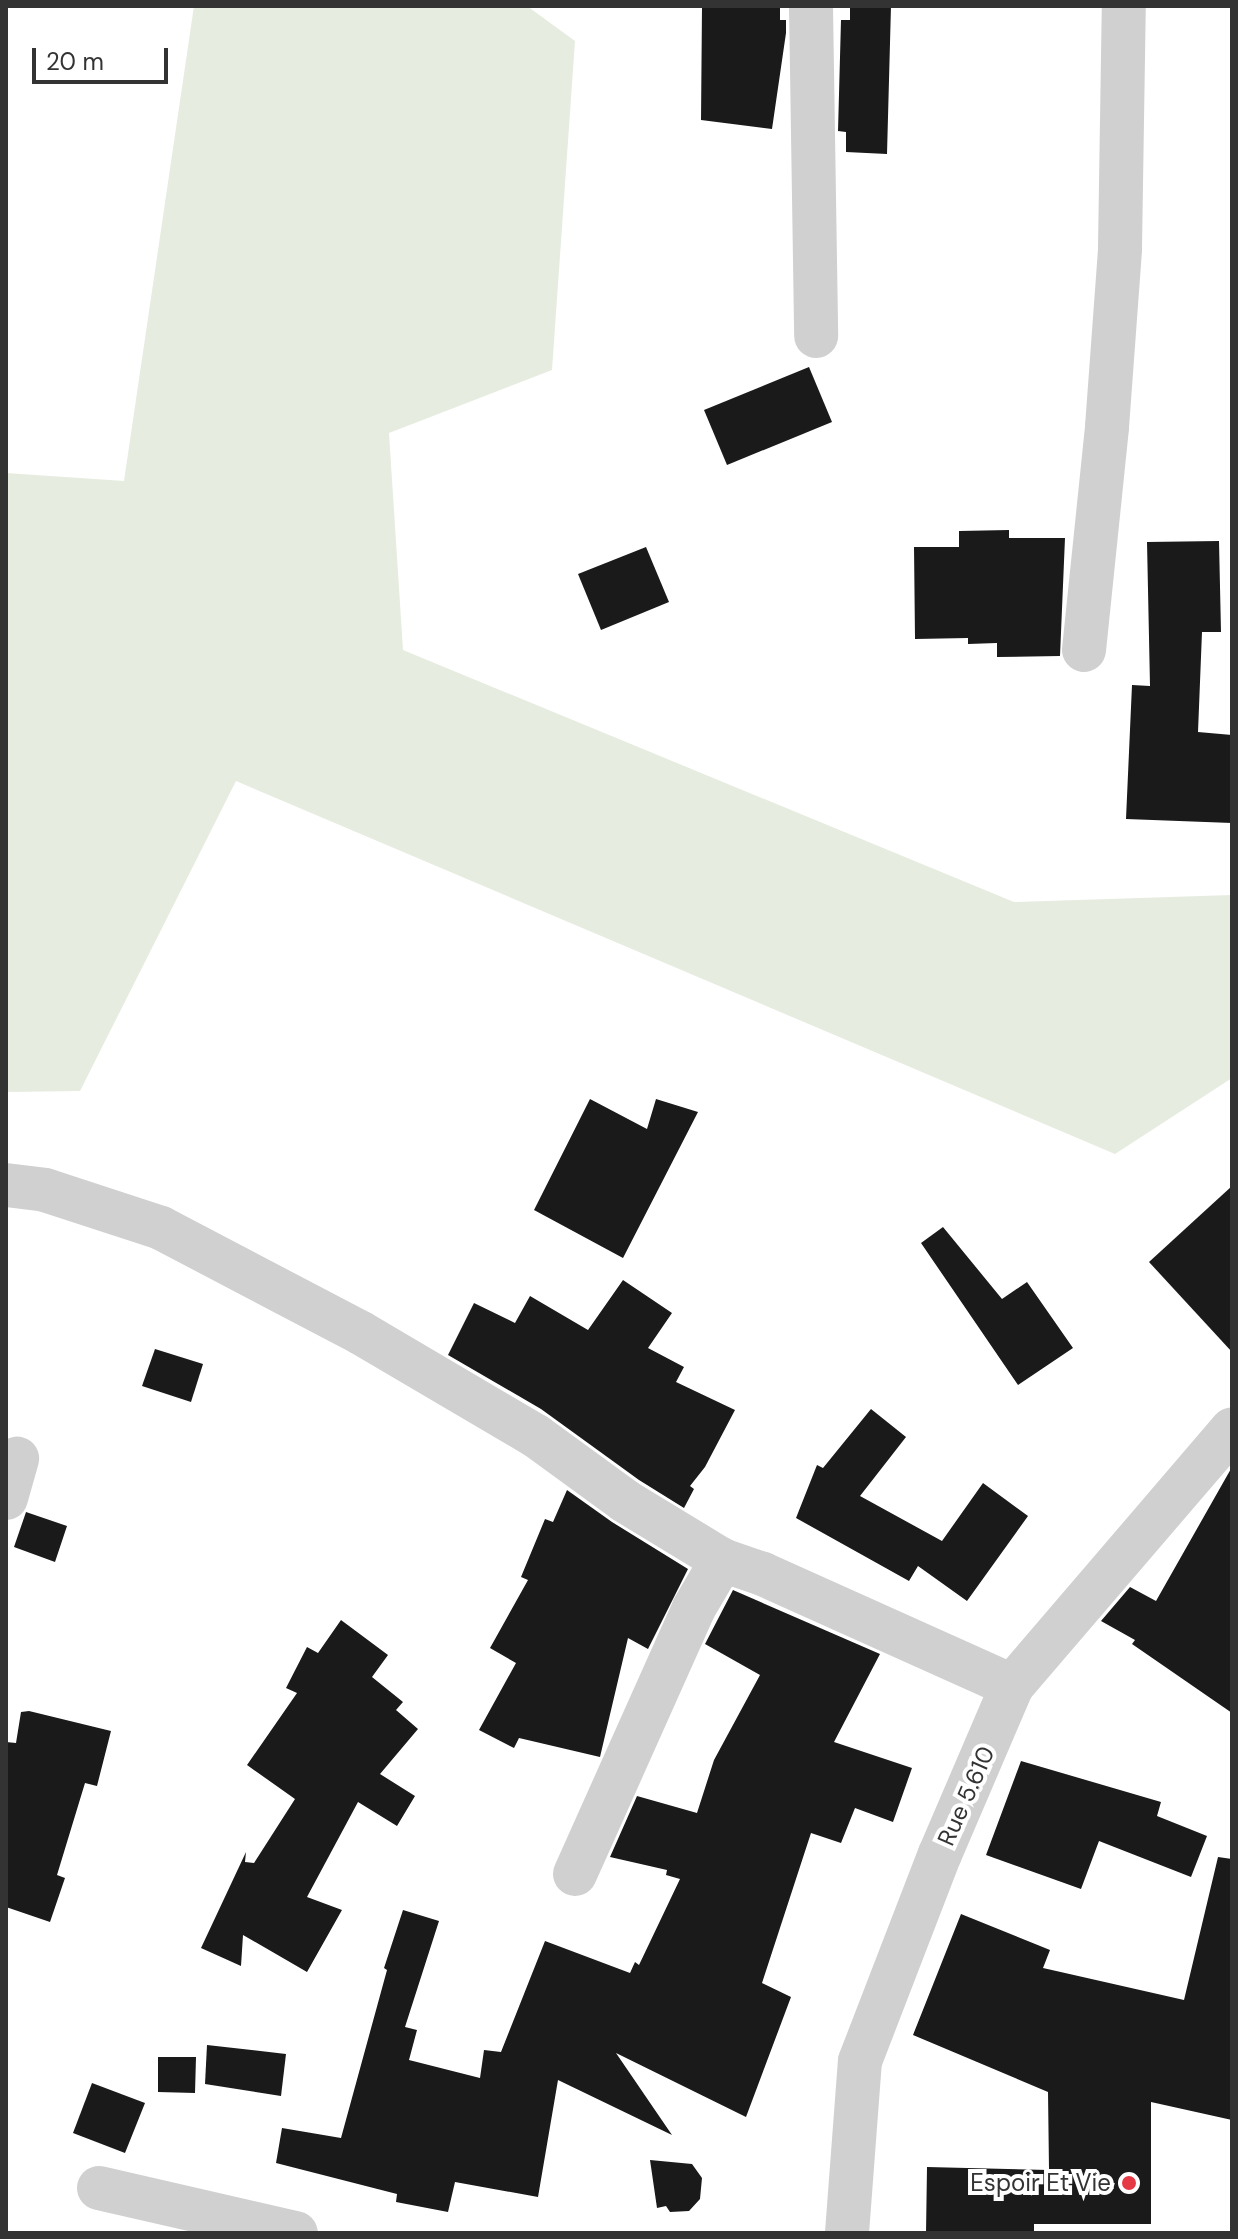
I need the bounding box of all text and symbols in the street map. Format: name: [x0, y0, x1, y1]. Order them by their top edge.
scale bar: [36, 32, 172, 82]
text: 20 m: [46, 46, 104, 77]
street label: Rue 5.610: [931, 1742, 1001, 1850]
place label: Espoir Et Vie: [970, 2169, 1111, 2197]
marker: Espoir Et Vie: [1118, 2172, 1140, 2194]

